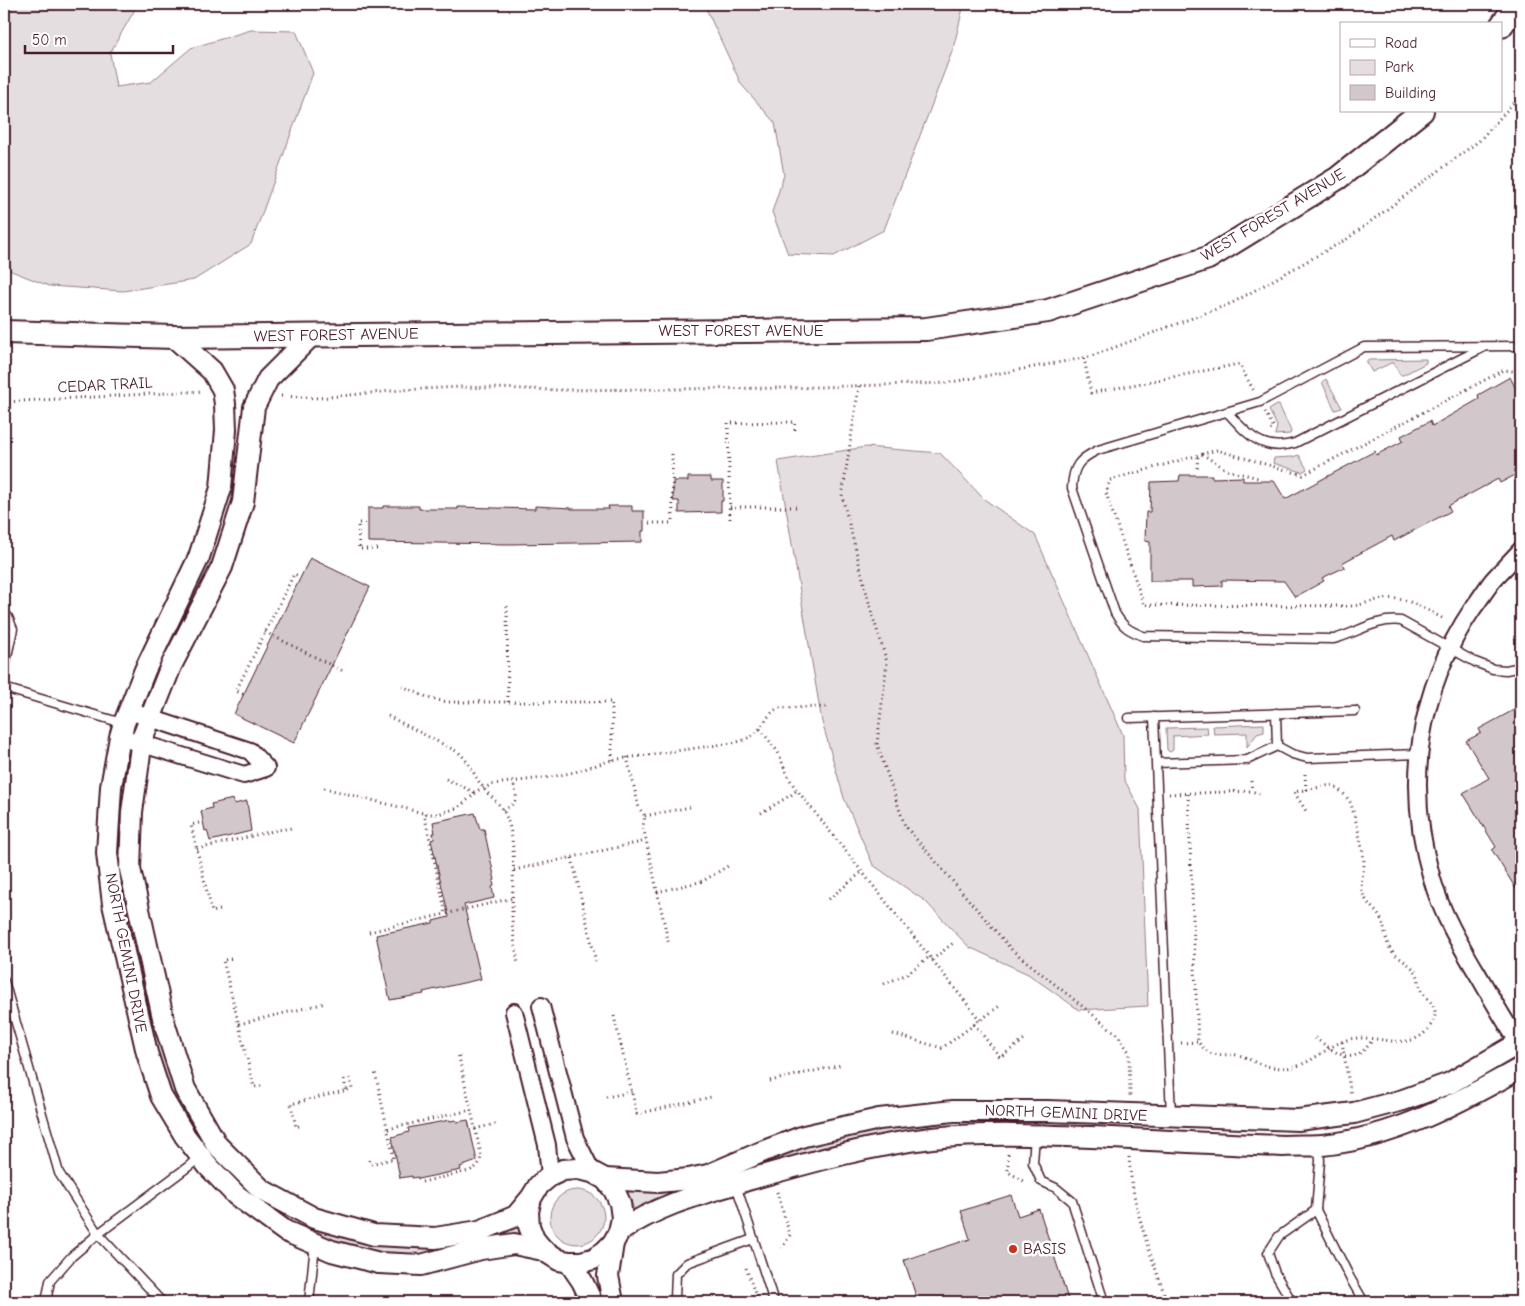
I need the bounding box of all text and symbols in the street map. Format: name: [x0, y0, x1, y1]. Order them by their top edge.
scale bar: [25, 22, 172, 54]
legend: [1340, 22, 1502, 112]
text: 50 m: [32, 31, 67, 49]
text: Road: [1385, 34, 1417, 52]
text: Park: [1385, 58, 1414, 76]
text: Building: [1385, 84, 1436, 102]
street label: WEST FOREST AVENUE: [1198, 165, 1349, 265]
street label: WEST FOREST AVENUE: [659, 322, 824, 340]
street label: WEST FOREST AVENUE: [253, 325, 419, 345]
street label: CEDAR TRAIL: [57, 374, 153, 396]
street label: NORTH GEMINI DRIVE: [102, 871, 150, 1035]
street label: NORTH GEMINI DRIVE: [984, 1101, 1148, 1125]
place label: BASIS: [1023, 1240, 1066, 1258]
marker: BASIS: [1007, 1243, 1019, 1255]

